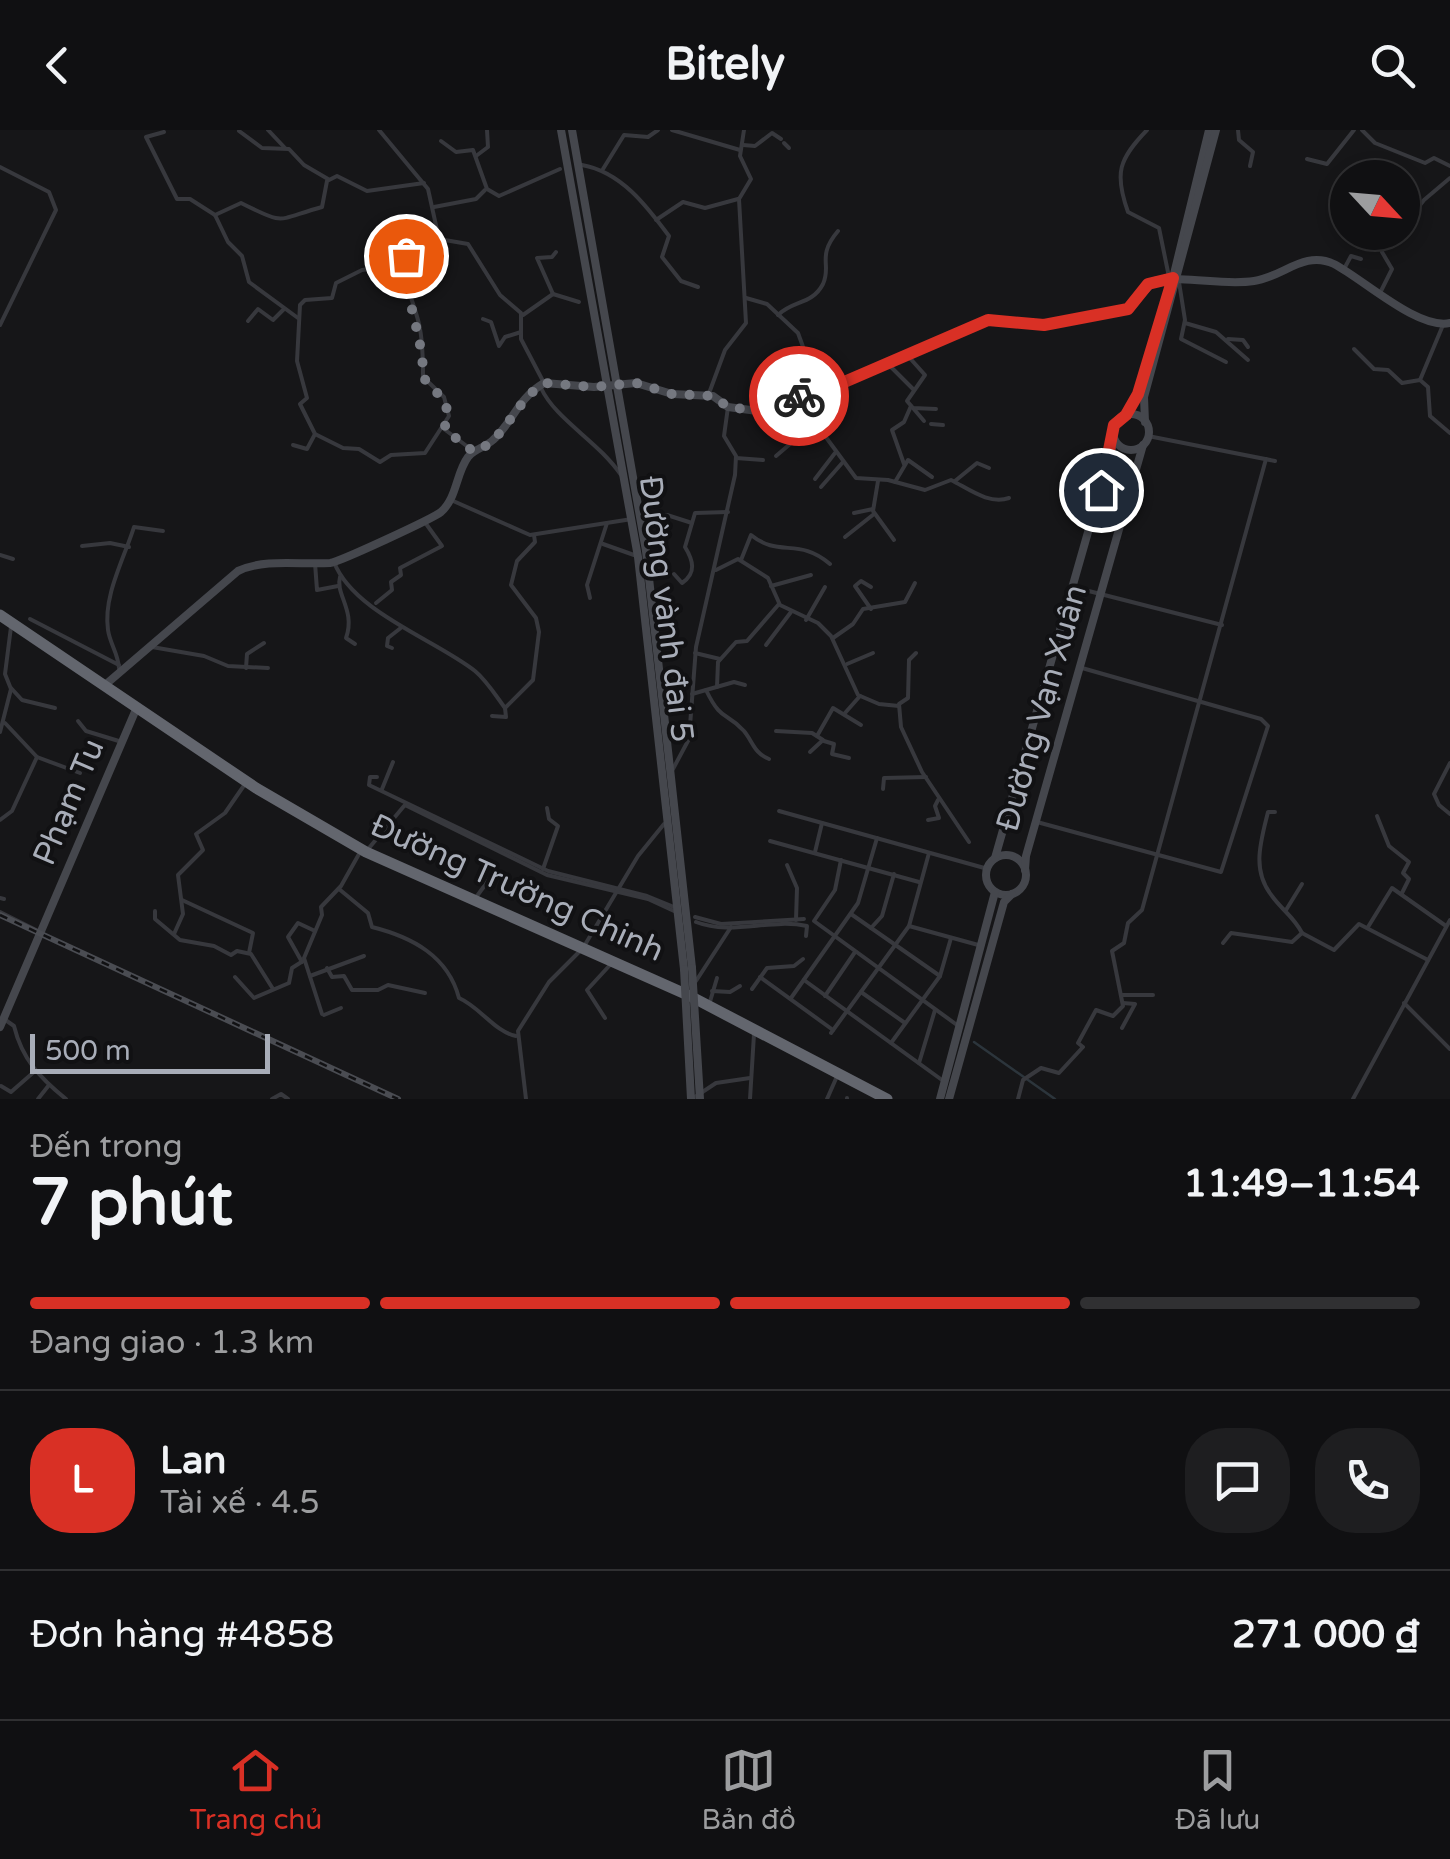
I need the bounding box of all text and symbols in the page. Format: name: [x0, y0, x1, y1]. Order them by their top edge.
icon: back: [30, 38, 85, 93]
text: Bitely: [665, 38, 785, 92]
icon: search: [1365, 38, 1420, 93]
north arrow: [1330, 160, 1420, 250]
map controls: [1330, 160, 1420, 250]
pin: [364, 214, 449, 299]
icon: bag: [379, 229, 434, 284]
courier: [749, 346, 849, 446]
icon: bike: [772, 369, 827, 424]
pin: [1059, 448, 1144, 533]
icon: home: [1074, 463, 1129, 518]
street label: Đường vành đai 5: [631, 474, 701, 744]
street label: Đường Vạn Xuân: [989, 580, 1095, 836]
street label: Phạm Tu: [25, 733, 113, 871]
street label: Đường Trường Chinh: [364, 806, 670, 970]
scale bar: [30, 1029, 270, 1074]
text: 500 m: [45, 1034, 131, 1068]
text: Đến trong: [30, 1128, 183, 1166]
text: 11:49–11:54: [1183, 1161, 1420, 1207]
text: 7 phút: [30, 1164, 232, 1243]
text: Đang giao · 1.3 km: [30, 1324, 314, 1362]
button: chat: [1185, 1428, 1290, 1533]
button: phone: [1315, 1428, 1420, 1533]
text: Lan: [160, 1438, 226, 1484]
text: L: [72, 1457, 93, 1503]
text: Tài xế · 4.5: [160, 1484, 320, 1522]
text: Đơn hàng #4858: [30, 1612, 334, 1658]
text: 271 000 ₫: [1232, 1612, 1420, 1658]
tab: Trang chủ: [190, 1743, 322, 1837]
tab: Bản đồ: [702, 1743, 796, 1837]
tab: Đã lưu: [1175, 1743, 1260, 1837]

